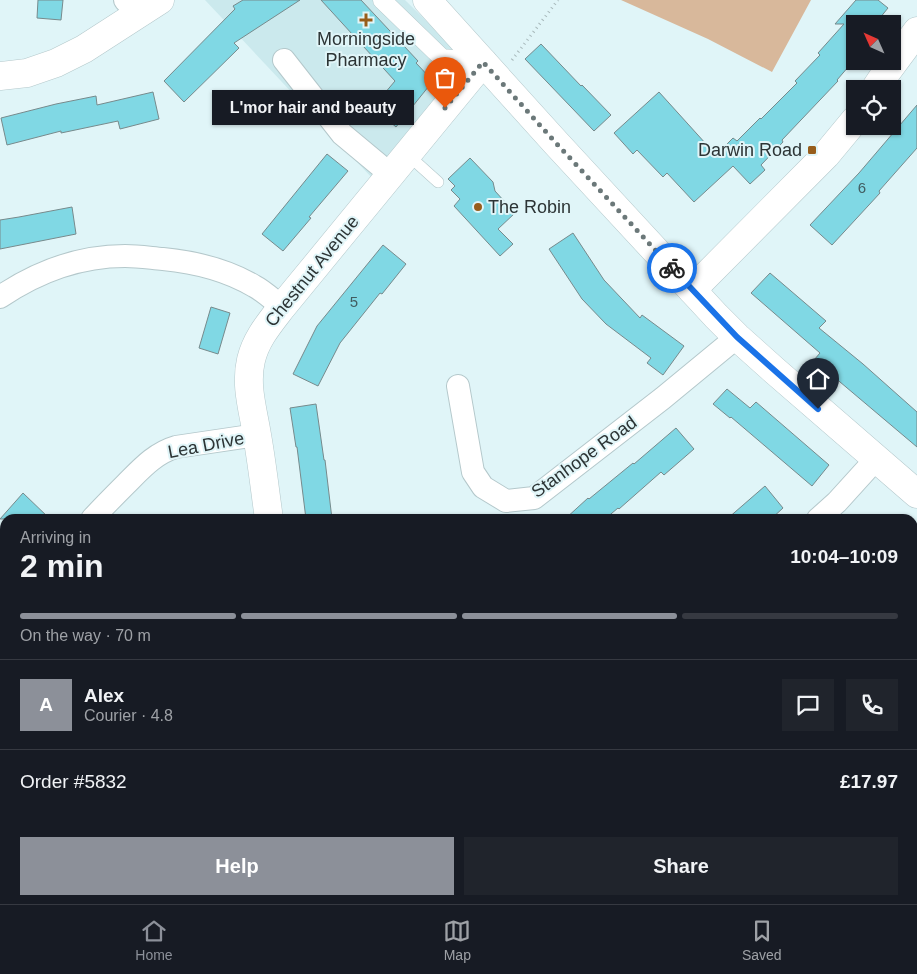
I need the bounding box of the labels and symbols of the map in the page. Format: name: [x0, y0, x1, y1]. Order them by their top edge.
marker: Morningside Pharmacy: [360, 14, 372, 26]
north arrow: [846, 15, 901, 70]
place label: Morningside Pharmacy: [317, 29, 415, 70]
pin: [424, 57, 466, 108]
callout: L'mor hair and beauty: [212, 90, 415, 126]
place label: Darwin Road: [698, 140, 802, 160]
marker: Darwin Road: [806, 144, 818, 156]
house number: 6: [858, 179, 866, 196]
place label: The Robin: [488, 197, 571, 217]
marker: The Robin: [472, 201, 484, 213]
street label: Chestnut Avenue: [261, 212, 363, 330]
courier: [647, 243, 697, 293]
house number: 5: [350, 293, 358, 310]
pin: [797, 358, 839, 409]
street label: Stanhope Road: [528, 412, 640, 502]
street label: Lea Drive: [166, 428, 246, 462]

